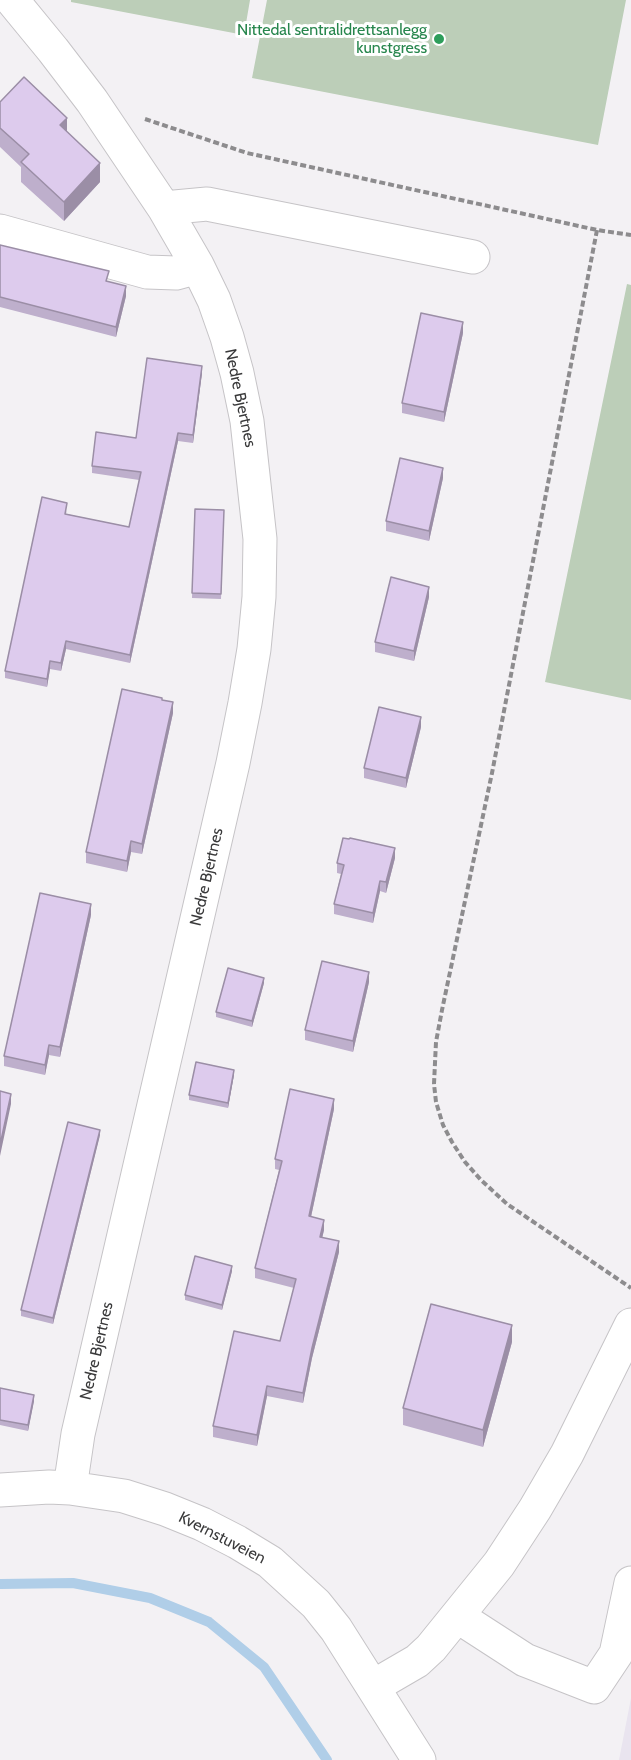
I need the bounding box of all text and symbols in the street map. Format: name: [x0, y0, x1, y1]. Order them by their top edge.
place label: Nittedal sentralidrettsanlegg kunstgress: [237, 20, 427, 58]
marker: Nittedal sentralidrettsanlegg kunstgress: [432, 32, 446, 46]
street label: Nedre Bjertnes: [220, 347, 260, 449]
street label: Nedre Bjertnes: [186, 826, 228, 928]
street label: Nedre Bjertnes: [76, 1300, 118, 1402]
street label: Kvernstuveien: [175, 1508, 269, 1568]

